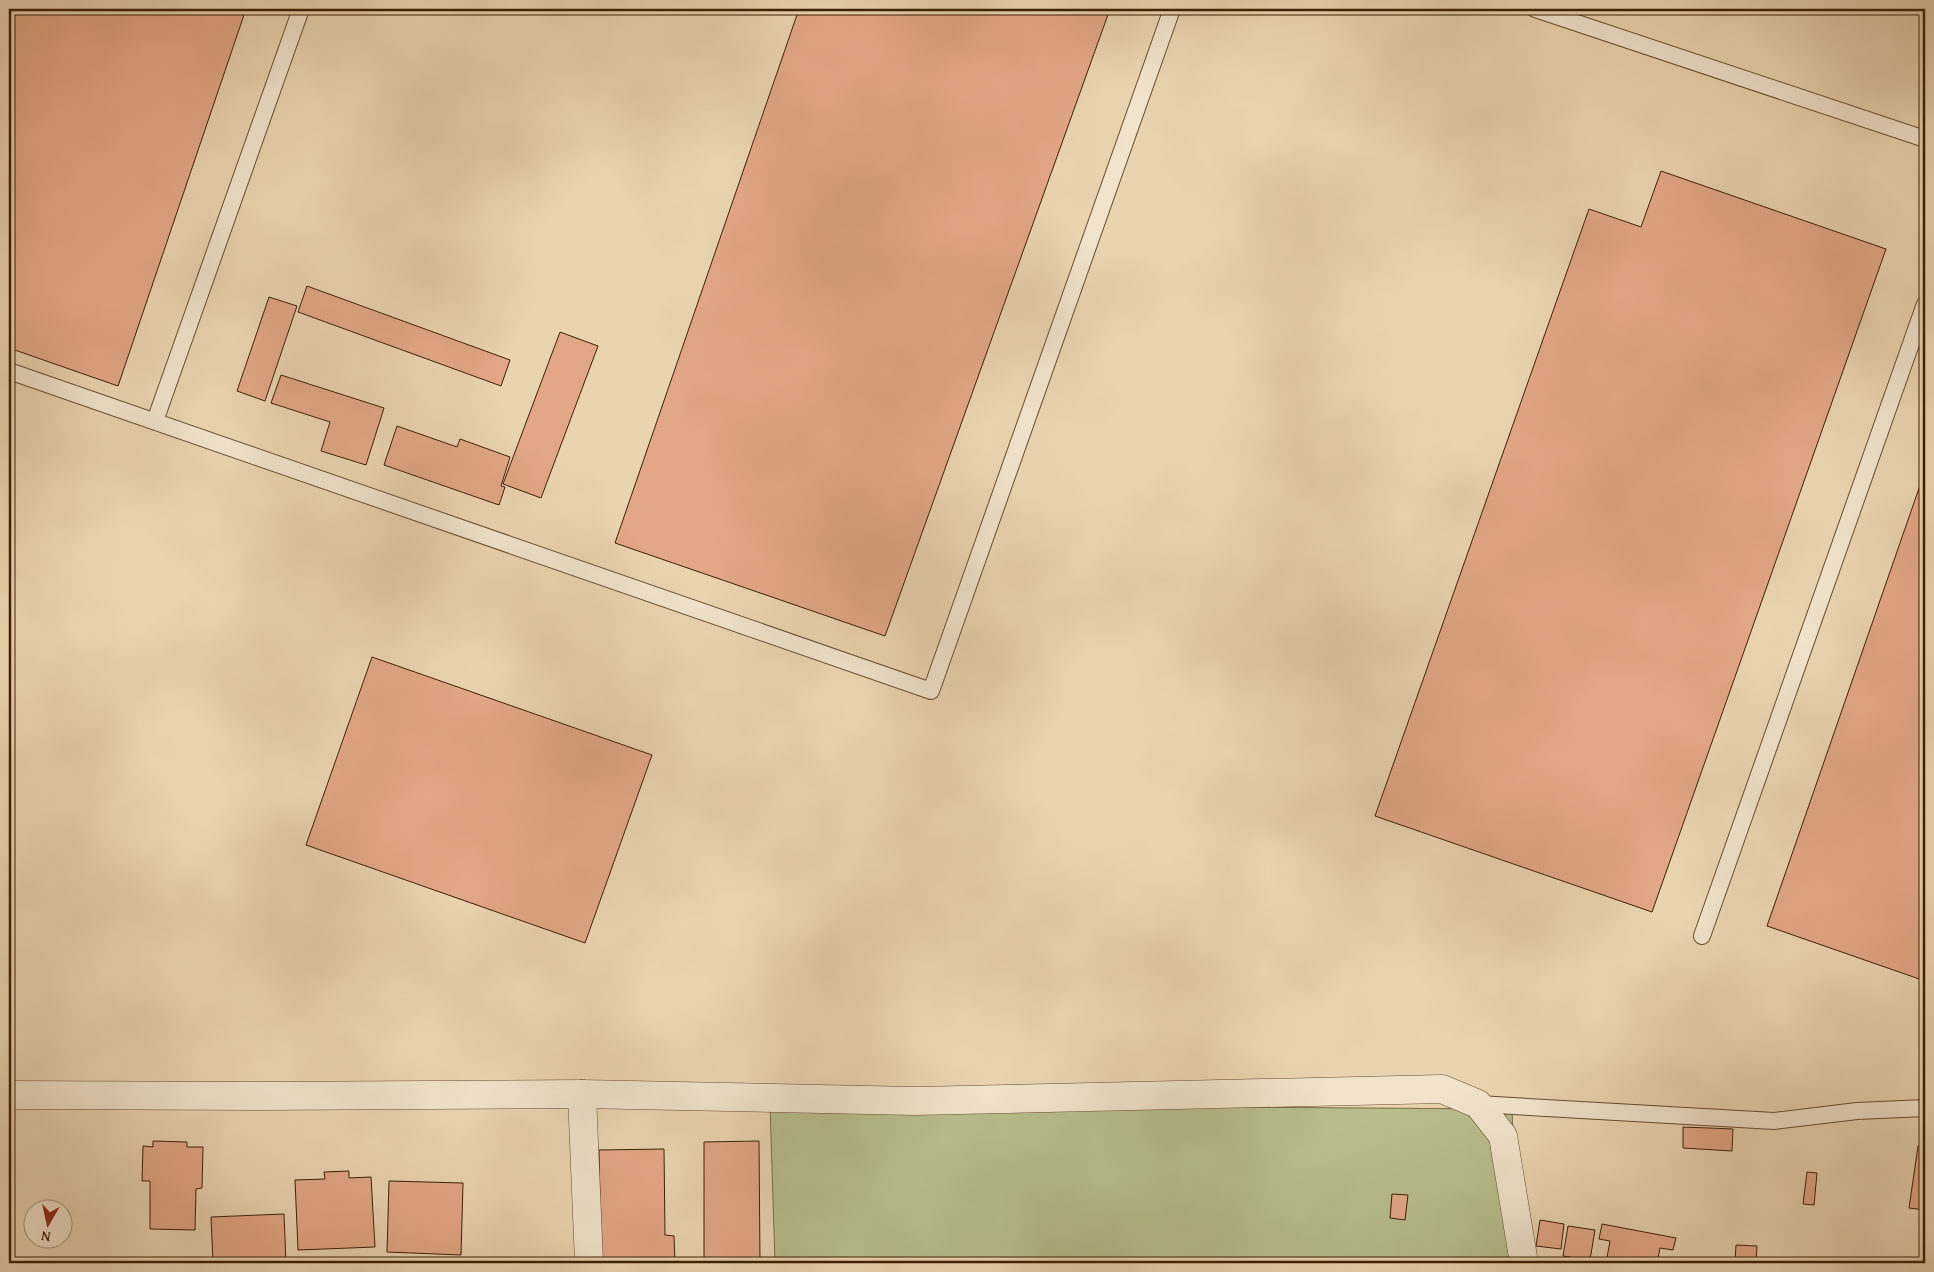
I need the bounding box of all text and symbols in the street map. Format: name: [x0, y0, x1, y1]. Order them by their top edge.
north arrow: [22, 1200, 72, 1250]
text: N: [39, 1226, 52, 1247]

